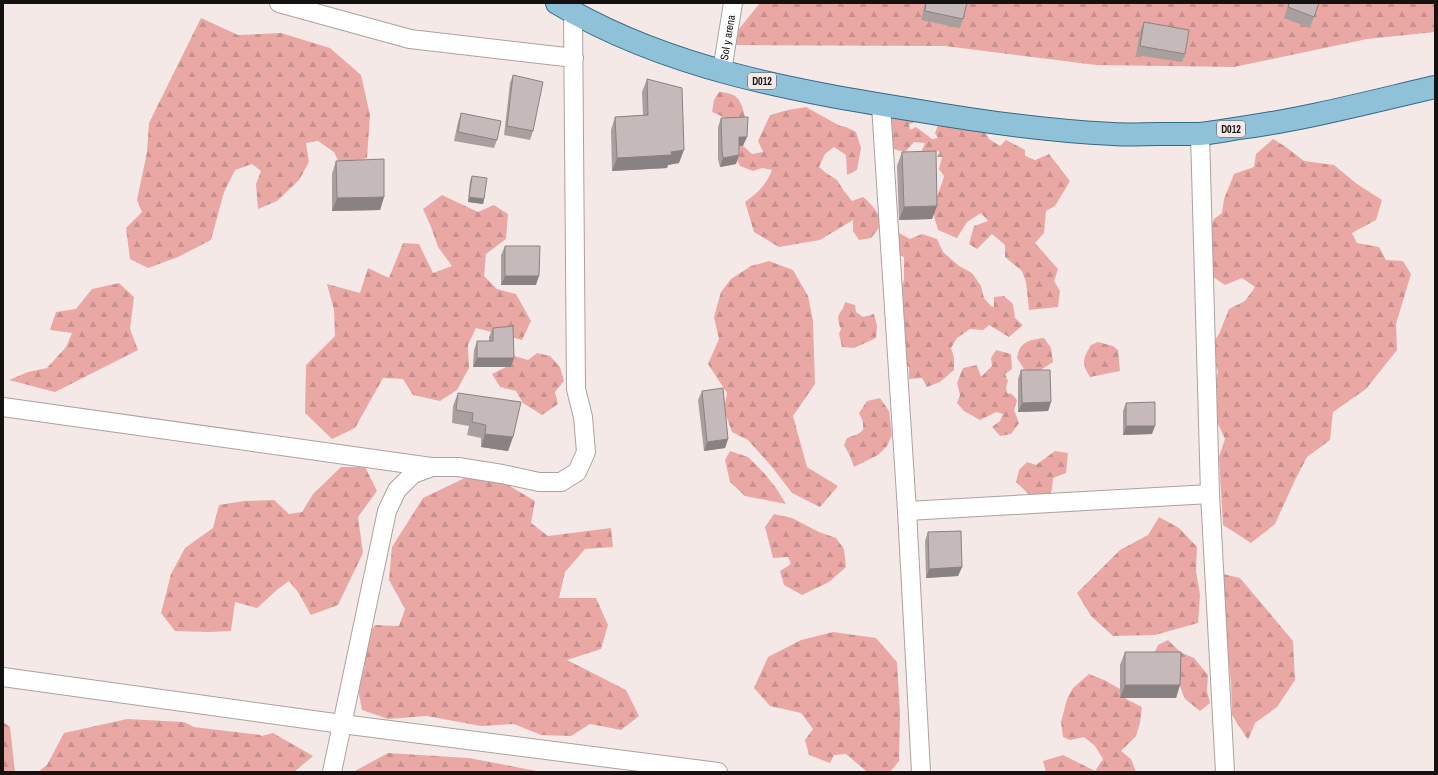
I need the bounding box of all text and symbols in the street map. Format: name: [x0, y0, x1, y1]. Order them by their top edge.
street label: Sol y arena: [717, 14, 738, 61]
road number: D012: [748, 73, 776, 89]
road number: D012: [1217, 121, 1245, 137]

